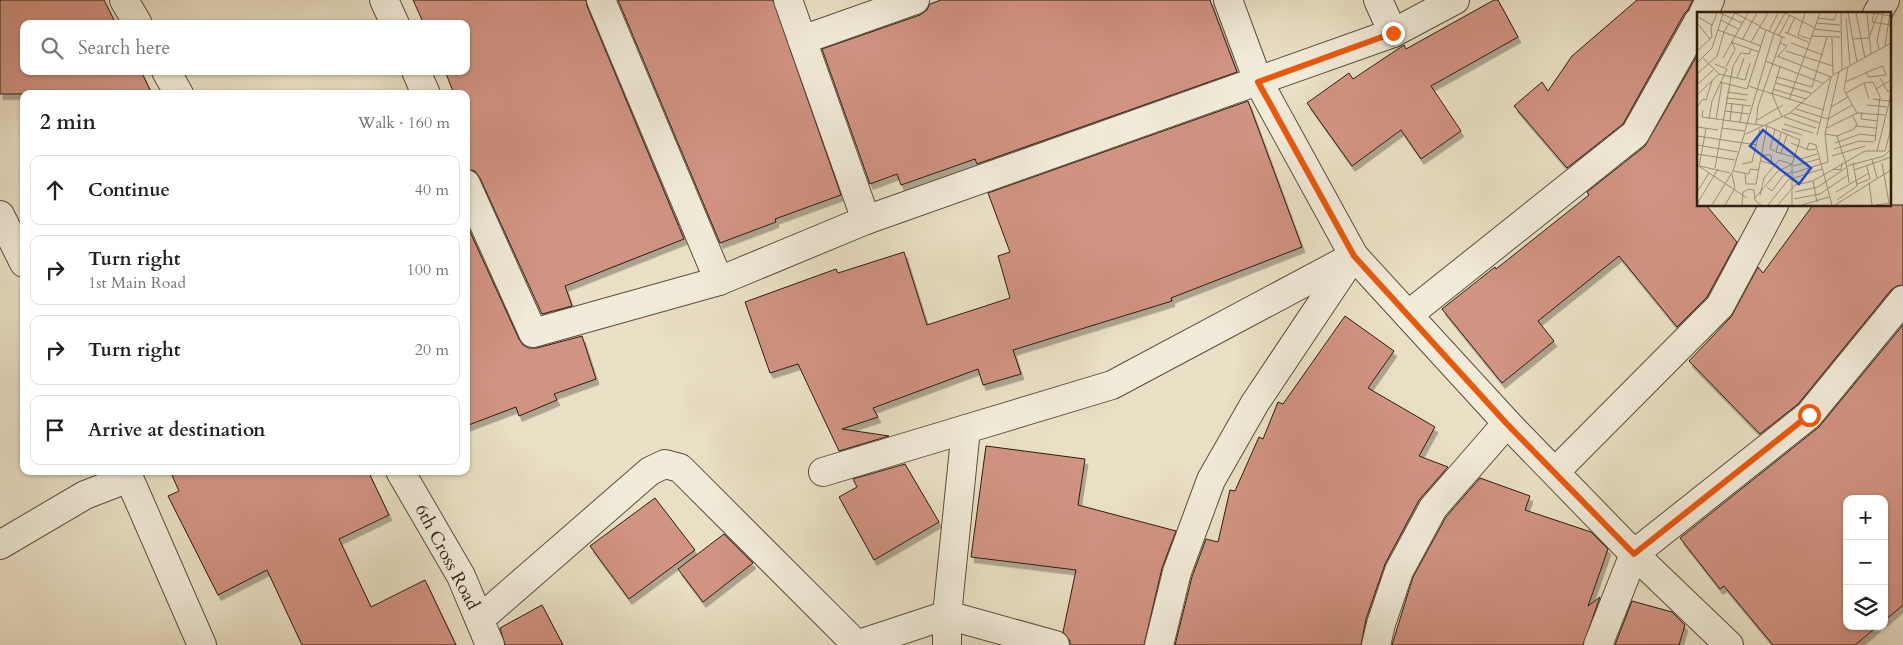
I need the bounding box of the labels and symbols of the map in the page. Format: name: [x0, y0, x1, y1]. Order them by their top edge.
inset map: [1697, 12, 1890, 206]
route end: [1382, 22, 1405, 45]
route start: [1798, 404, 1821, 427]
street label: 6th Cross Road: [409, 500, 485, 614]

